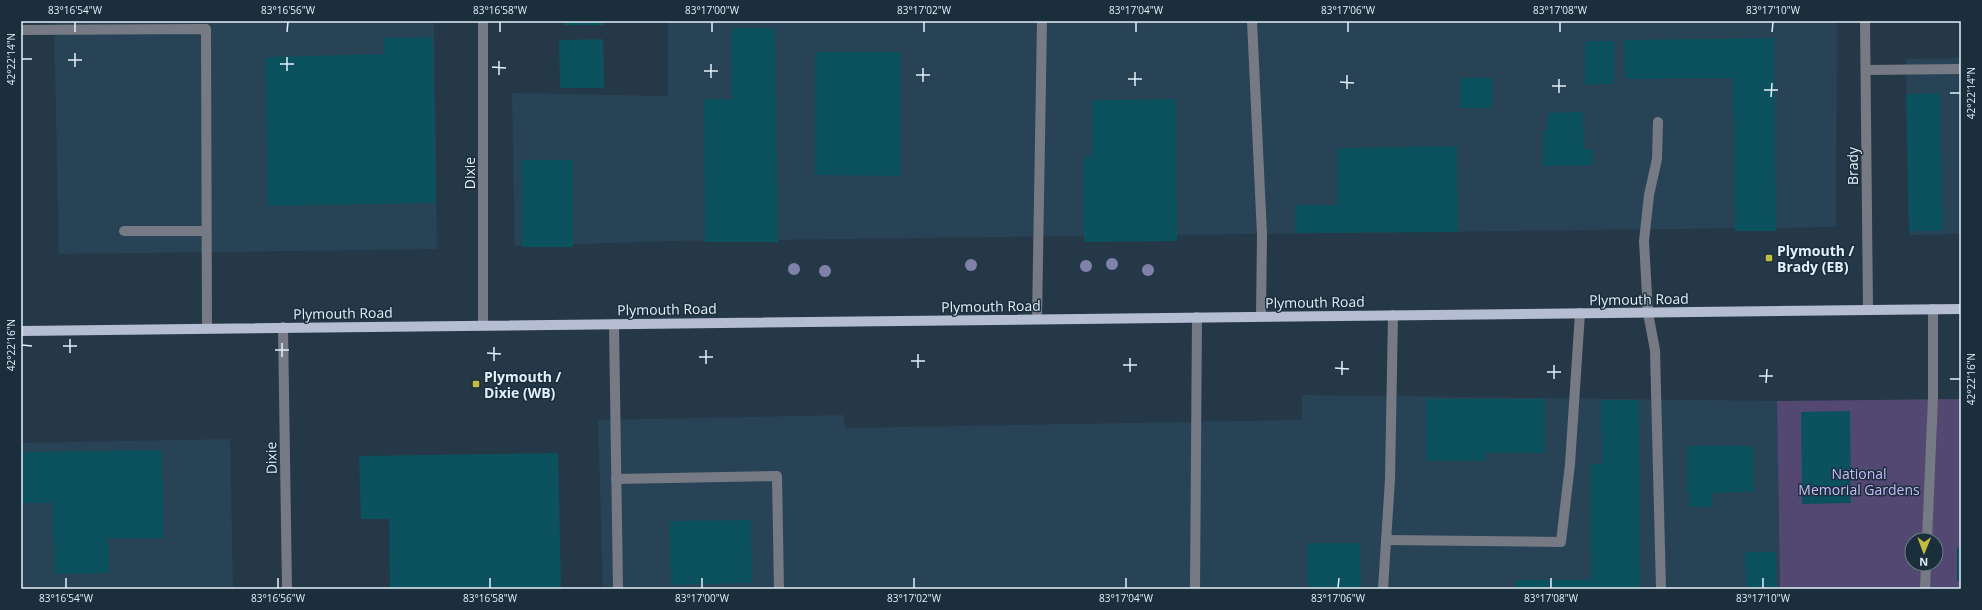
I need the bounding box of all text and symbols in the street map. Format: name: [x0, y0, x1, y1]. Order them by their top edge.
text: 83°16'54"W: [48, 3, 103, 17]
text: 83°16'56"W: [261, 3, 316, 17]
text: 83°16'58"W: [473, 3, 528, 17]
text: 83°17'00"W: [685, 3, 740, 17]
text: 83°17'02"W: [897, 3, 952, 17]
text: 83°17'04"W: [1109, 3, 1164, 17]
text: 83°17'06"W: [1321, 3, 1376, 17]
text: 83°17'08"W: [1533, 3, 1588, 17]
text: 83°17'10"W: [1746, 3, 1801, 17]
text: 42°22'14"N: [4, 33, 18, 85]
text: 42°22'14"N: [1964, 67, 1978, 119]
street label: Brady: [1843, 146, 1862, 185]
street label: Dixie: [460, 157, 479, 189]
place label: Plymouth / Brady (EB): [1777, 241, 1855, 276]
marker: Plymouth / Brady (EB): [1764, 253, 1774, 263]
street label: Plymouth Road: [1589, 289, 1689, 309]
street label: Plymouth Road: [1265, 292, 1365, 312]
street label: Plymouth Road: [941, 296, 1041, 316]
street label: Plymouth Road: [617, 299, 717, 319]
street label: Plymouth Road: [293, 303, 393, 323]
text: 42°22'16"N: [4, 319, 18, 371]
text: 42°22'16"N: [1964, 353, 1978, 405]
place label: Plymouth / Dixie (WB): [484, 367, 562, 402]
marker: Plymouth / Dixie (WB): [471, 379, 481, 389]
street label: Dixie: [261, 441, 281, 474]
park label: National Memorial Gardens: [1798, 464, 1920, 499]
north arrow: [1904, 532, 1944, 572]
text: N: [1919, 555, 1928, 570]
text: 83°16'54"W: [39, 591, 94, 605]
text: 83°16'56"W: [251, 591, 306, 605]
text: 83°16'58"W: [463, 591, 518, 605]
text: 83°17'00"W: [675, 591, 730, 605]
text: 83°17'02"W: [887, 591, 942, 605]
text: 83°17'04"W: [1099, 591, 1154, 605]
text: 83°17'06"W: [1311, 591, 1366, 605]
text: 83°17'08"W: [1524, 591, 1579, 605]
text: 83°17'10"W: [1736, 591, 1791, 605]

